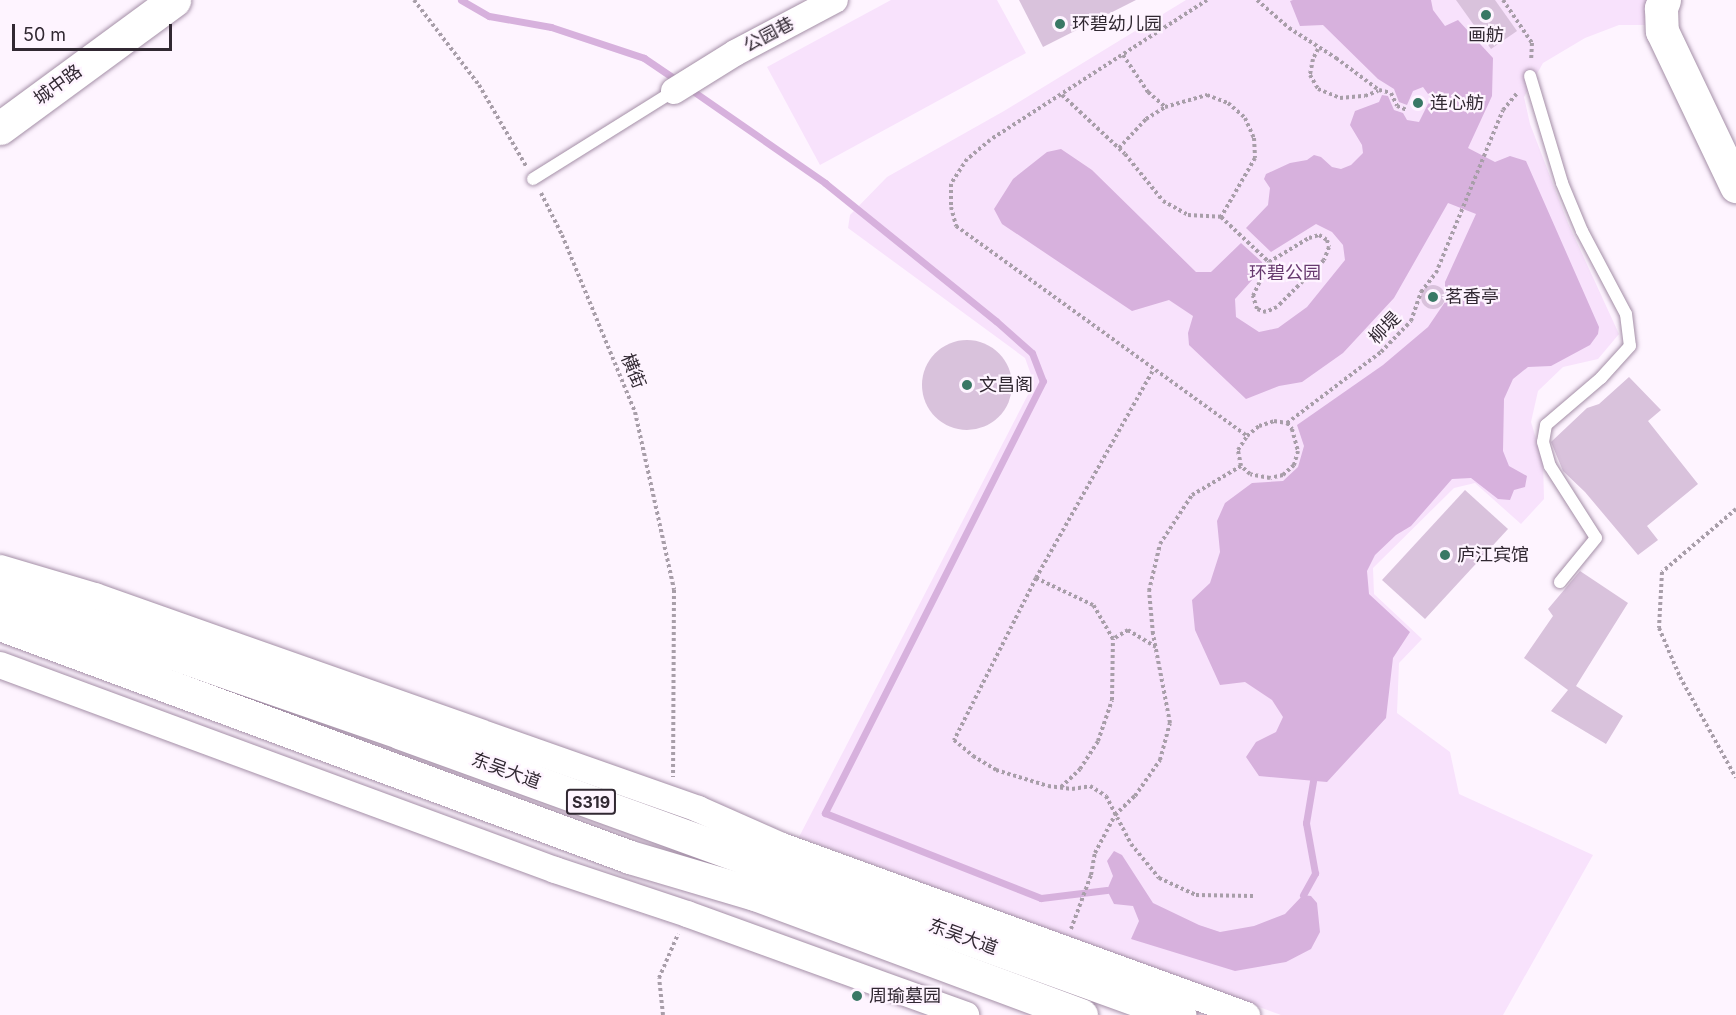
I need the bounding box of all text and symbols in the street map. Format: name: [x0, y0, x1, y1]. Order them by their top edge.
marker: 画舫: [1479, 8, 1493, 22]
scale bar: [15, 12, 176, 50]
street label: 公园巷: [740, 13, 798, 57]
place label: 环碧幼儿园: [1072, 13, 1162, 35]
marker: 环碧幼儿园: [1053, 17, 1067, 31]
text: 50 m: [23, 24, 66, 45]
place label: 画舫: [1468, 24, 1504, 46]
street label: 城中路: [30, 60, 86, 110]
place label: 连心舫: [1430, 92, 1484, 114]
marker: 连心舫: [1411, 96, 1425, 110]
park label: 环碧公园: [1249, 262, 1321, 284]
place label: 茗香亭: [1445, 286, 1499, 308]
marker: 茗香亭: [1426, 290, 1440, 304]
street label: 柳堤: [1365, 308, 1405, 348]
street label: 横街: [616, 350, 650, 392]
place label: 文昌阁: [979, 374, 1033, 396]
marker: 文昌阁: [960, 378, 974, 392]
place label: 庐江宾馆: [1457, 544, 1529, 566]
marker: 庐江宾馆: [1438, 548, 1452, 562]
street label: 东吴大道: [468, 749, 544, 793]
road number: S319: [566, 789, 616, 815]
street label: 东吴大道: [925, 915, 1001, 959]
place label: 周瑜墓园: [869, 985, 941, 1007]
marker: 周瑜墓园: [850, 989, 864, 1003]

